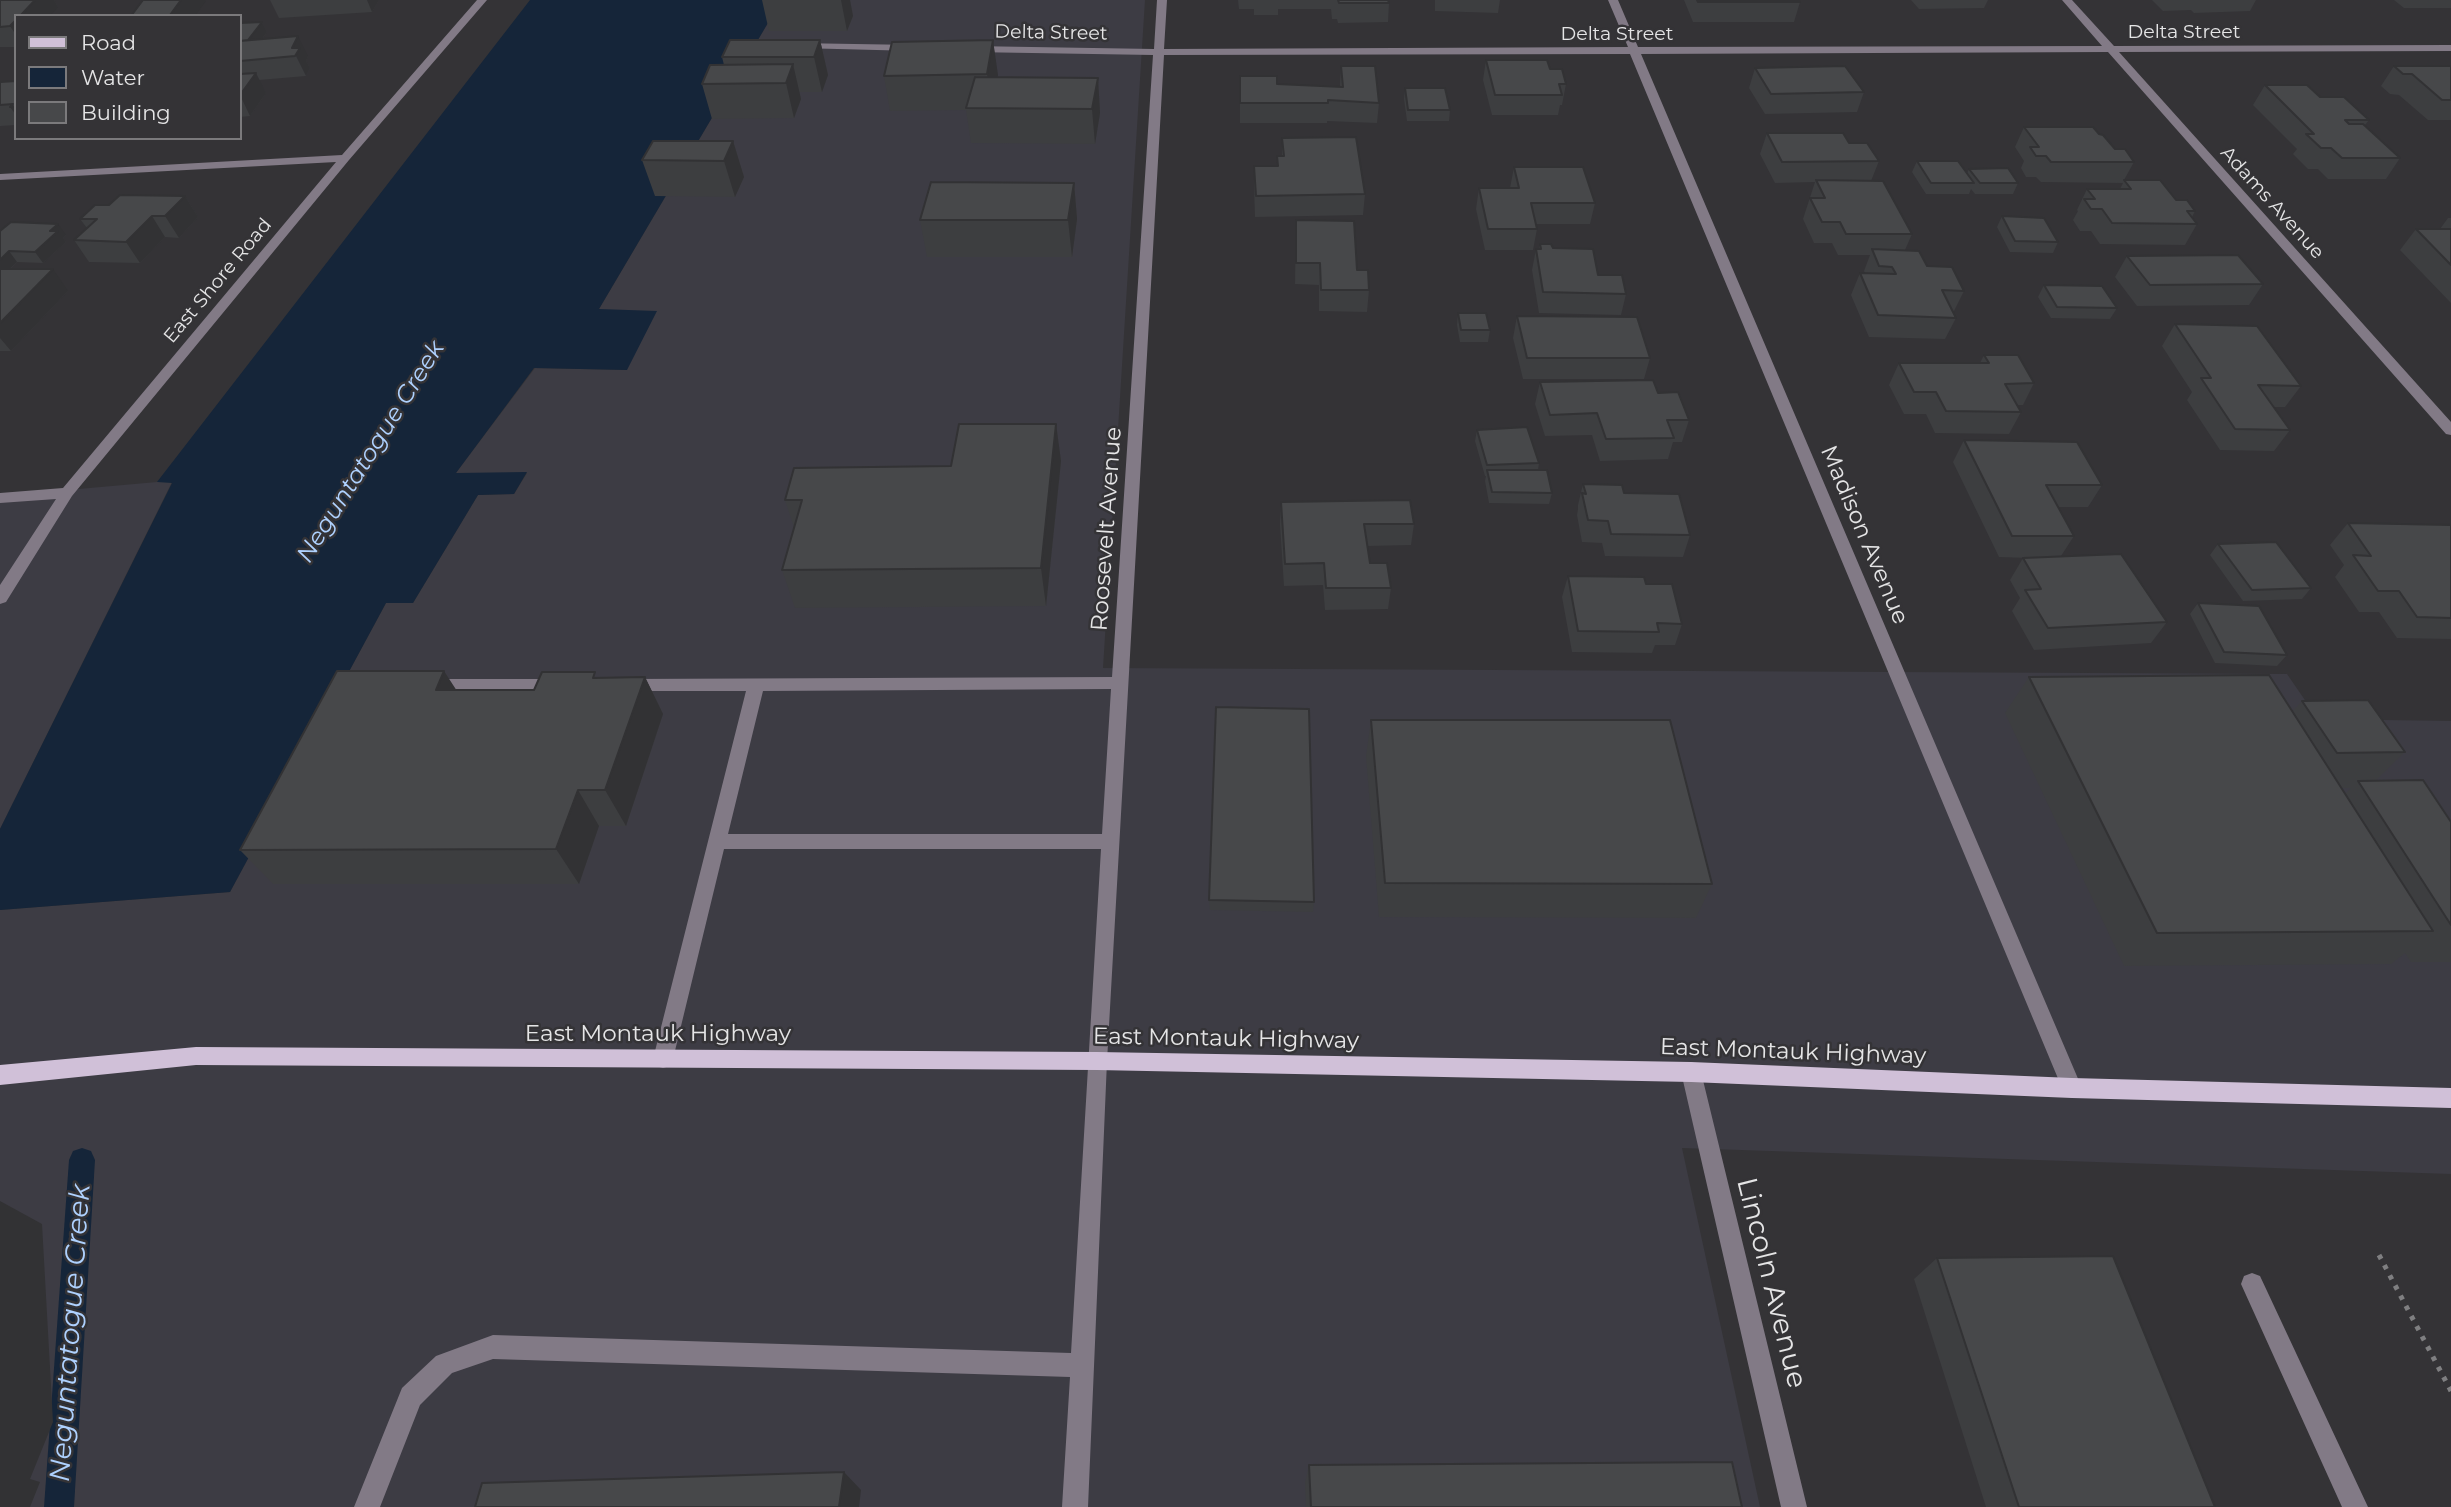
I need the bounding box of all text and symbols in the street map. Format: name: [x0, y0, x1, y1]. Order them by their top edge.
legend: [14, 14, 242, 140]
street label: Delta Street: [994, 21, 1108, 45]
street label: Delta Street: [2127, 21, 2241, 43]
street label: Delta Street: [1560, 23, 1674, 45]
text: Road: [81, 30, 136, 55]
text: Water: [81, 65, 145, 90]
text: Building: [81, 100, 171, 125]
street label: Adams Avenue: [2215, 142, 2329, 264]
street label: East Shore Road: [159, 214, 277, 348]
water label: Neguntatogue Creek: [291, 336, 451, 568]
street label: Roosevelt Avenue: [1086, 426, 1128, 632]
street label: Madison Avenue: [1814, 442, 1914, 628]
street label: East Montauk Highway: [525, 1020, 791, 1048]
street label: East Montauk Highway: [1093, 1023, 1359, 1055]
street label: East Montauk Highway: [1659, 1034, 1927, 1070]
street label: Lincoln Avenue: [1729, 1174, 1813, 1392]
water label: Neguntatogue Creek: [44, 1183, 98, 1483]

